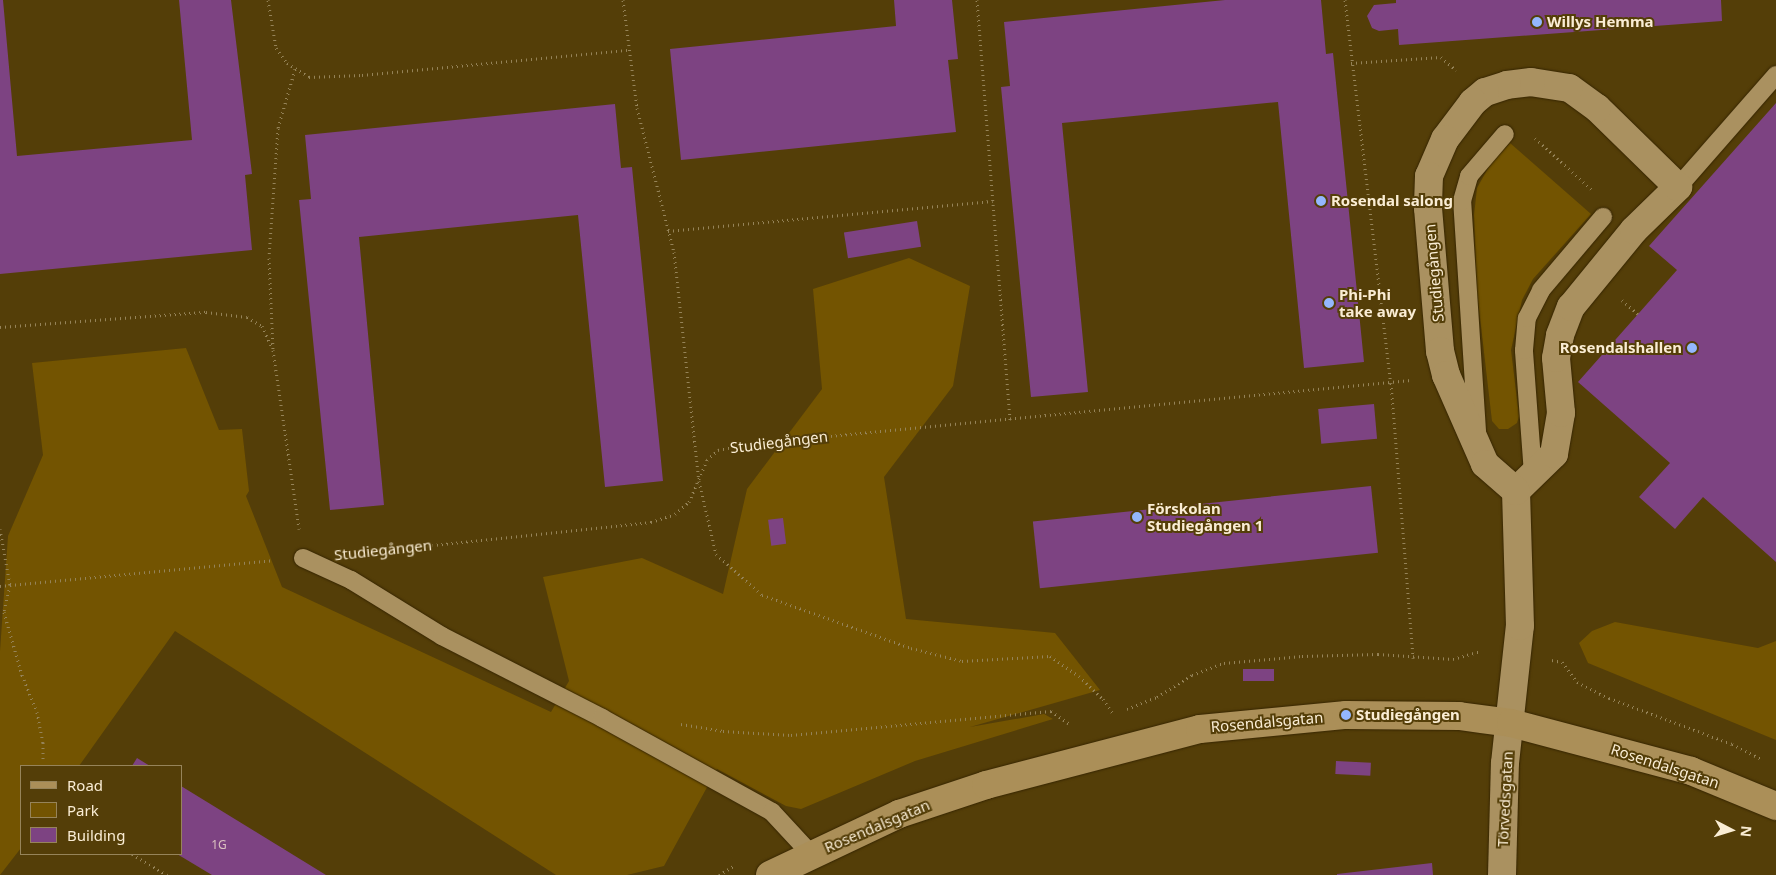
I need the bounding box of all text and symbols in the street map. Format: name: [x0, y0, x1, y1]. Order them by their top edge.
place label: Willys Hemma: [1547, 13, 1654, 31]
marker: Willys Hemma: [1531, 16, 1543, 28]
place label: Rosendal salong: [1331, 192, 1453, 210]
marker: Rosendal salong: [1315, 195, 1327, 207]
street label: Studiegången: [1421, 223, 1447, 323]
place label: Phi-Phi take away: [1339, 285, 1416, 320]
marker: Phi-Phi take away: [1323, 297, 1335, 309]
place label: Rosendalshallen: [1560, 339, 1682, 357]
marker: Rosendalshallen: [1686, 342, 1698, 354]
street label: Studiegången: [729, 427, 829, 457]
place label: Förskolan Studiegången 1: [1147, 499, 1263, 534]
marker: Förskolan Studiegången 1: [1131, 511, 1143, 523]
street label: Studiegången: [333, 536, 433, 564]
place label: Studiegången: [1356, 706, 1460, 724]
street label: Rosendalsgatan: [1210, 708, 1324, 736]
marker: Studiegången: [1340, 709, 1352, 721]
street label: Rosendalsgatan: [1609, 740, 1721, 792]
street label: Törvedsgatan: [1494, 751, 1516, 847]
legend: [20, 765, 182, 855]
text: Road: [67, 775, 103, 795]
street label: Rosendalsgatan: [822, 796, 932, 856]
text: Park: [67, 800, 99, 820]
north arrow: [1706, 805, 1756, 855]
text: Building: [67, 825, 125, 845]
text: N: [1736, 825, 1756, 838]
house number: 1G: [211, 838, 227, 852]

